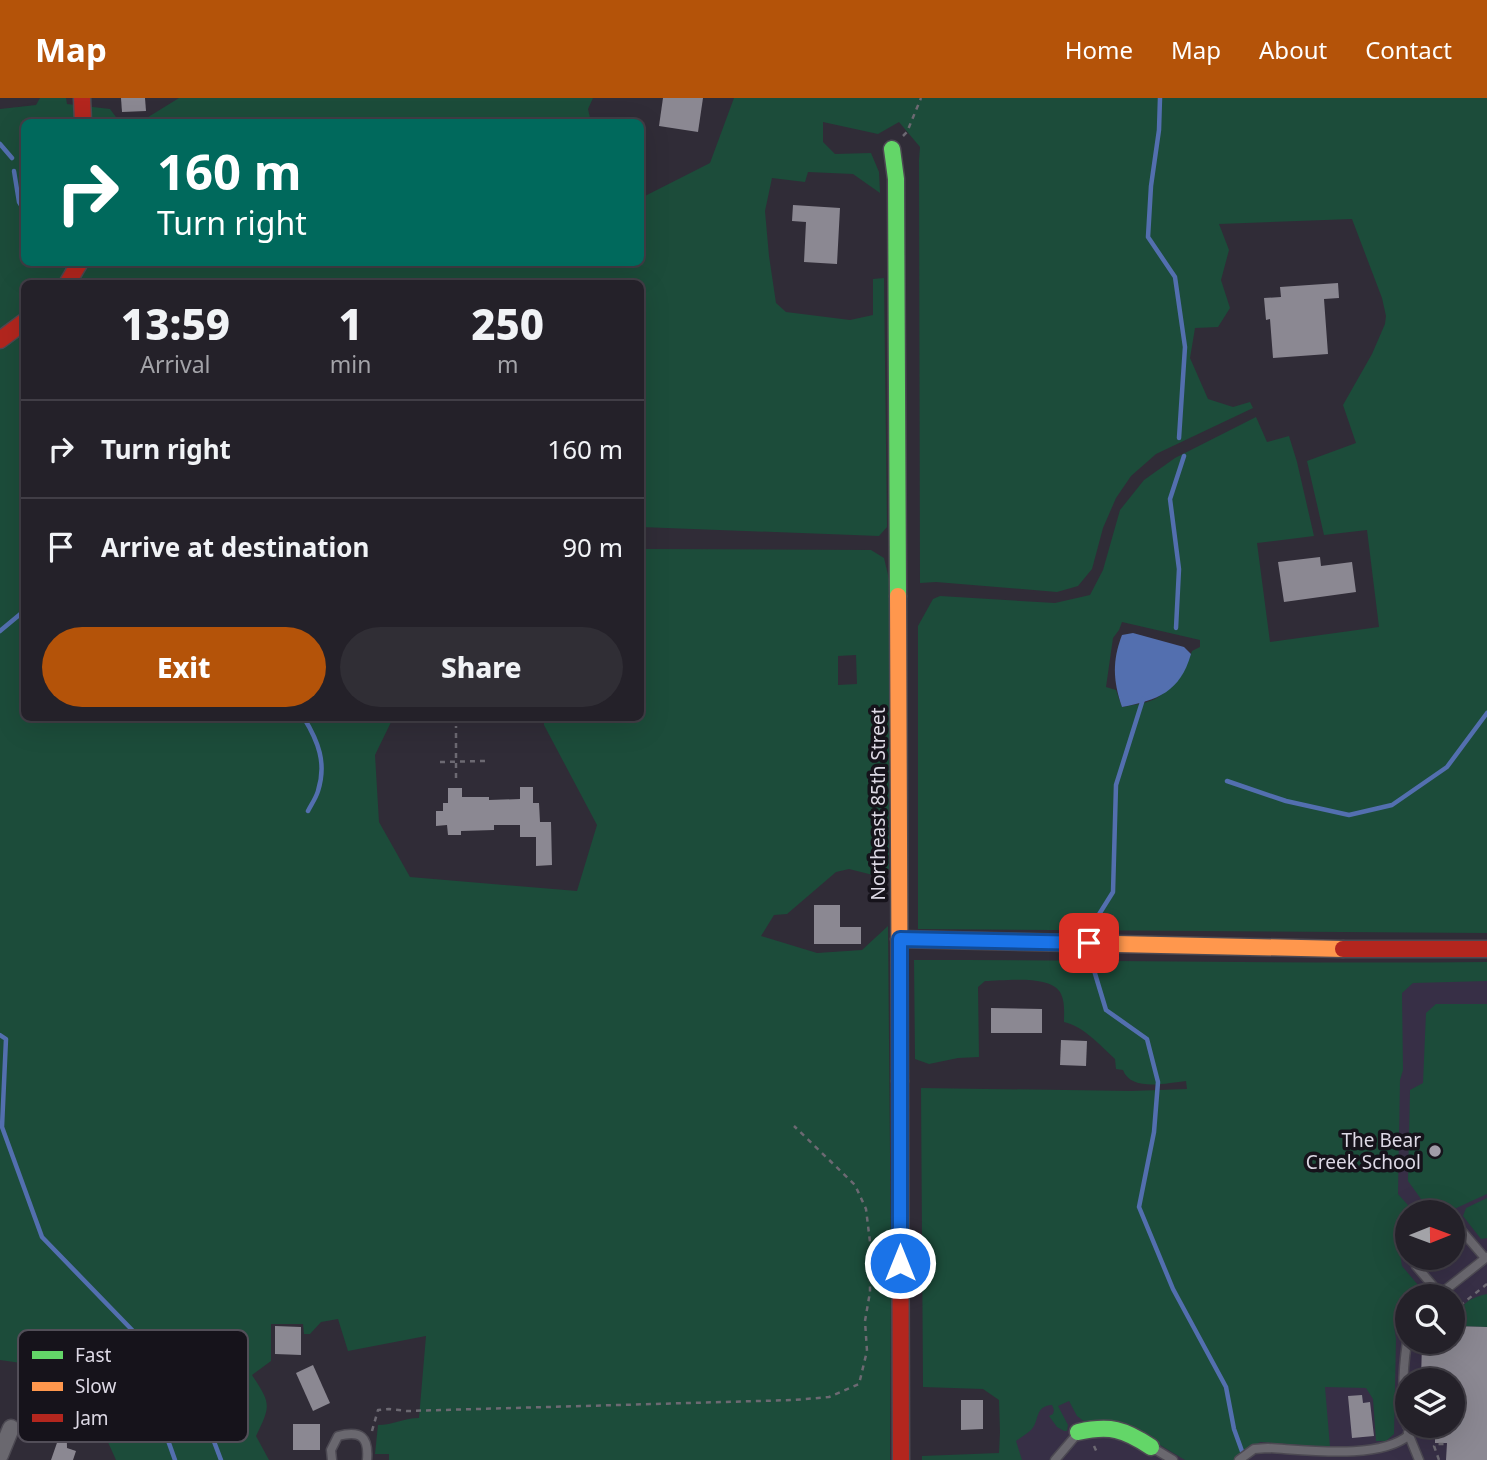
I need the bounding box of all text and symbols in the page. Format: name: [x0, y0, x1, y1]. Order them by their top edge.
text: Map: [35, 27, 107, 72]
text: Home: [1065, 33, 1133, 66]
text: Map: [1171, 33, 1221, 66]
text: About: [1259, 33, 1327, 66]
text: Contact: [1365, 33, 1452, 66]
text: 160 m: [157, 138, 302, 204]
icon: right: [42, 147, 133, 238]
text: Turn right: [157, 201, 307, 244]
text: 13:59: [121, 295, 230, 352]
text: 1: [338, 295, 363, 352]
text: 250: [471, 295, 544, 352]
text: Arrival: [140, 348, 210, 380]
text: min: [330, 348, 371, 380]
text: m: [497, 348, 518, 380]
icon: right: [42, 430, 80, 468]
text: Turn right: [101, 431, 231, 467]
text: 160 m: [547, 431, 623, 467]
icon: arrive: [42, 528, 80, 566]
text: Arrive at destination: [101, 529, 370, 565]
text: 90 m: [562, 529, 623, 565]
button: Exit: [42, 627, 326, 707]
button: Share: [340, 627, 623, 707]
street label: Northeast 85th Street: [865, 707, 891, 900]
pin: [1059, 913, 1119, 973]
icon: arrive: [1070, 924, 1108, 962]
place label: The Bear Creek School: [1306, 1127, 1421, 1175]
marker: The Bear Creek School: [1427, 1143, 1443, 1159]
north arrow: [1395, 1200, 1465, 1270]
map controls: [1395, 1200, 1465, 1438]
position arrow: [863, 1226, 937, 1300]
button: search: [1395, 1284, 1465, 1354]
legend: [18, 1330, 248, 1442]
text: Fast: [75, 1342, 112, 1368]
button: layers: [1395, 1368, 1465, 1438]
text: Slow: [75, 1373, 116, 1399]
text: Jam: [73, 1405, 109, 1431]

